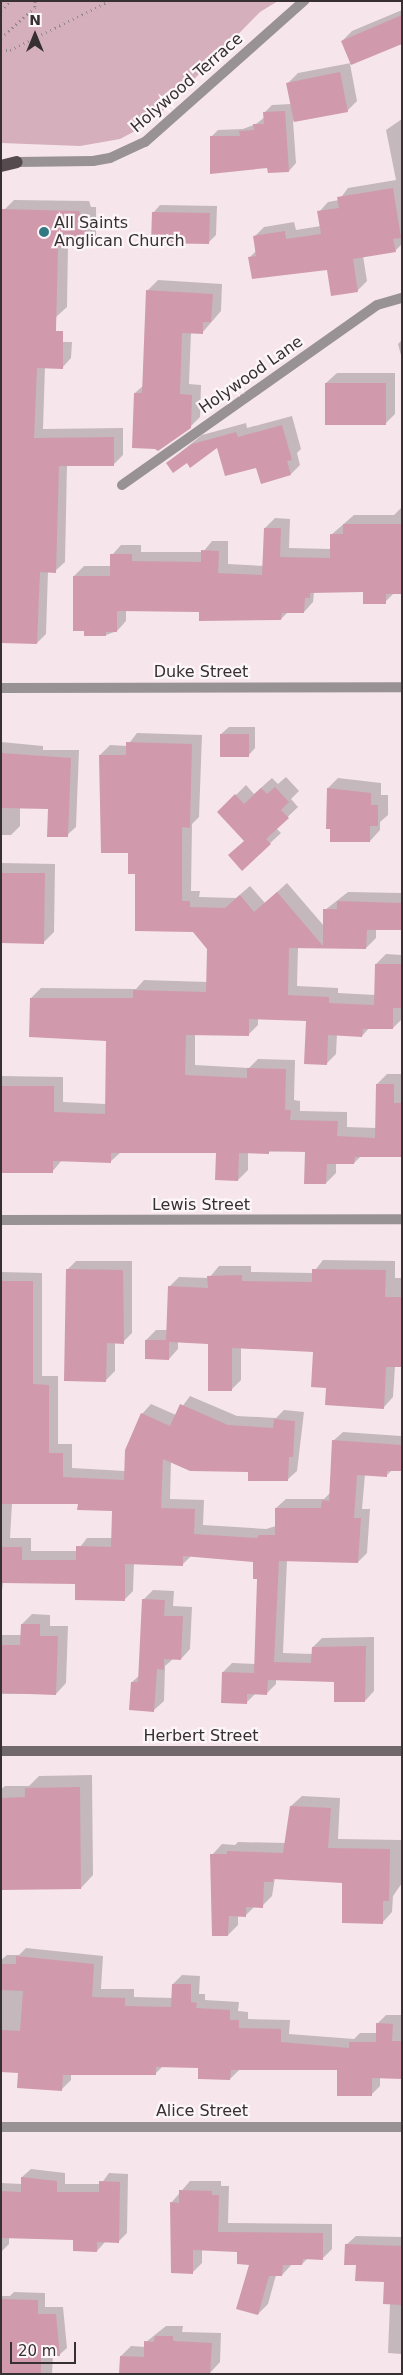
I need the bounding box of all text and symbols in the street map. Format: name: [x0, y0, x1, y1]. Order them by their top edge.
north arrow: [10, 10, 60, 60]
text: N: [29, 12, 41, 28]
street label: Holywood Terrace: [127, 29, 247, 137]
place label: All Saints Anglican Church: [54, 213, 185, 251]
marker: All Saints Anglican Church: [38, 226, 50, 238]
street label: Holywood Lane: [195, 332, 307, 418]
street label: Duke Street: [154, 662, 248, 682]
street label: Lewis Street: [152, 1195, 250, 1215]
street label: Herbert Street: [143, 1726, 259, 1746]
street label: Alice Street: [156, 2101, 248, 2121]
scale bar: [12, 2332, 79, 2364]
text: 20 m: [18, 2342, 56, 2360]

